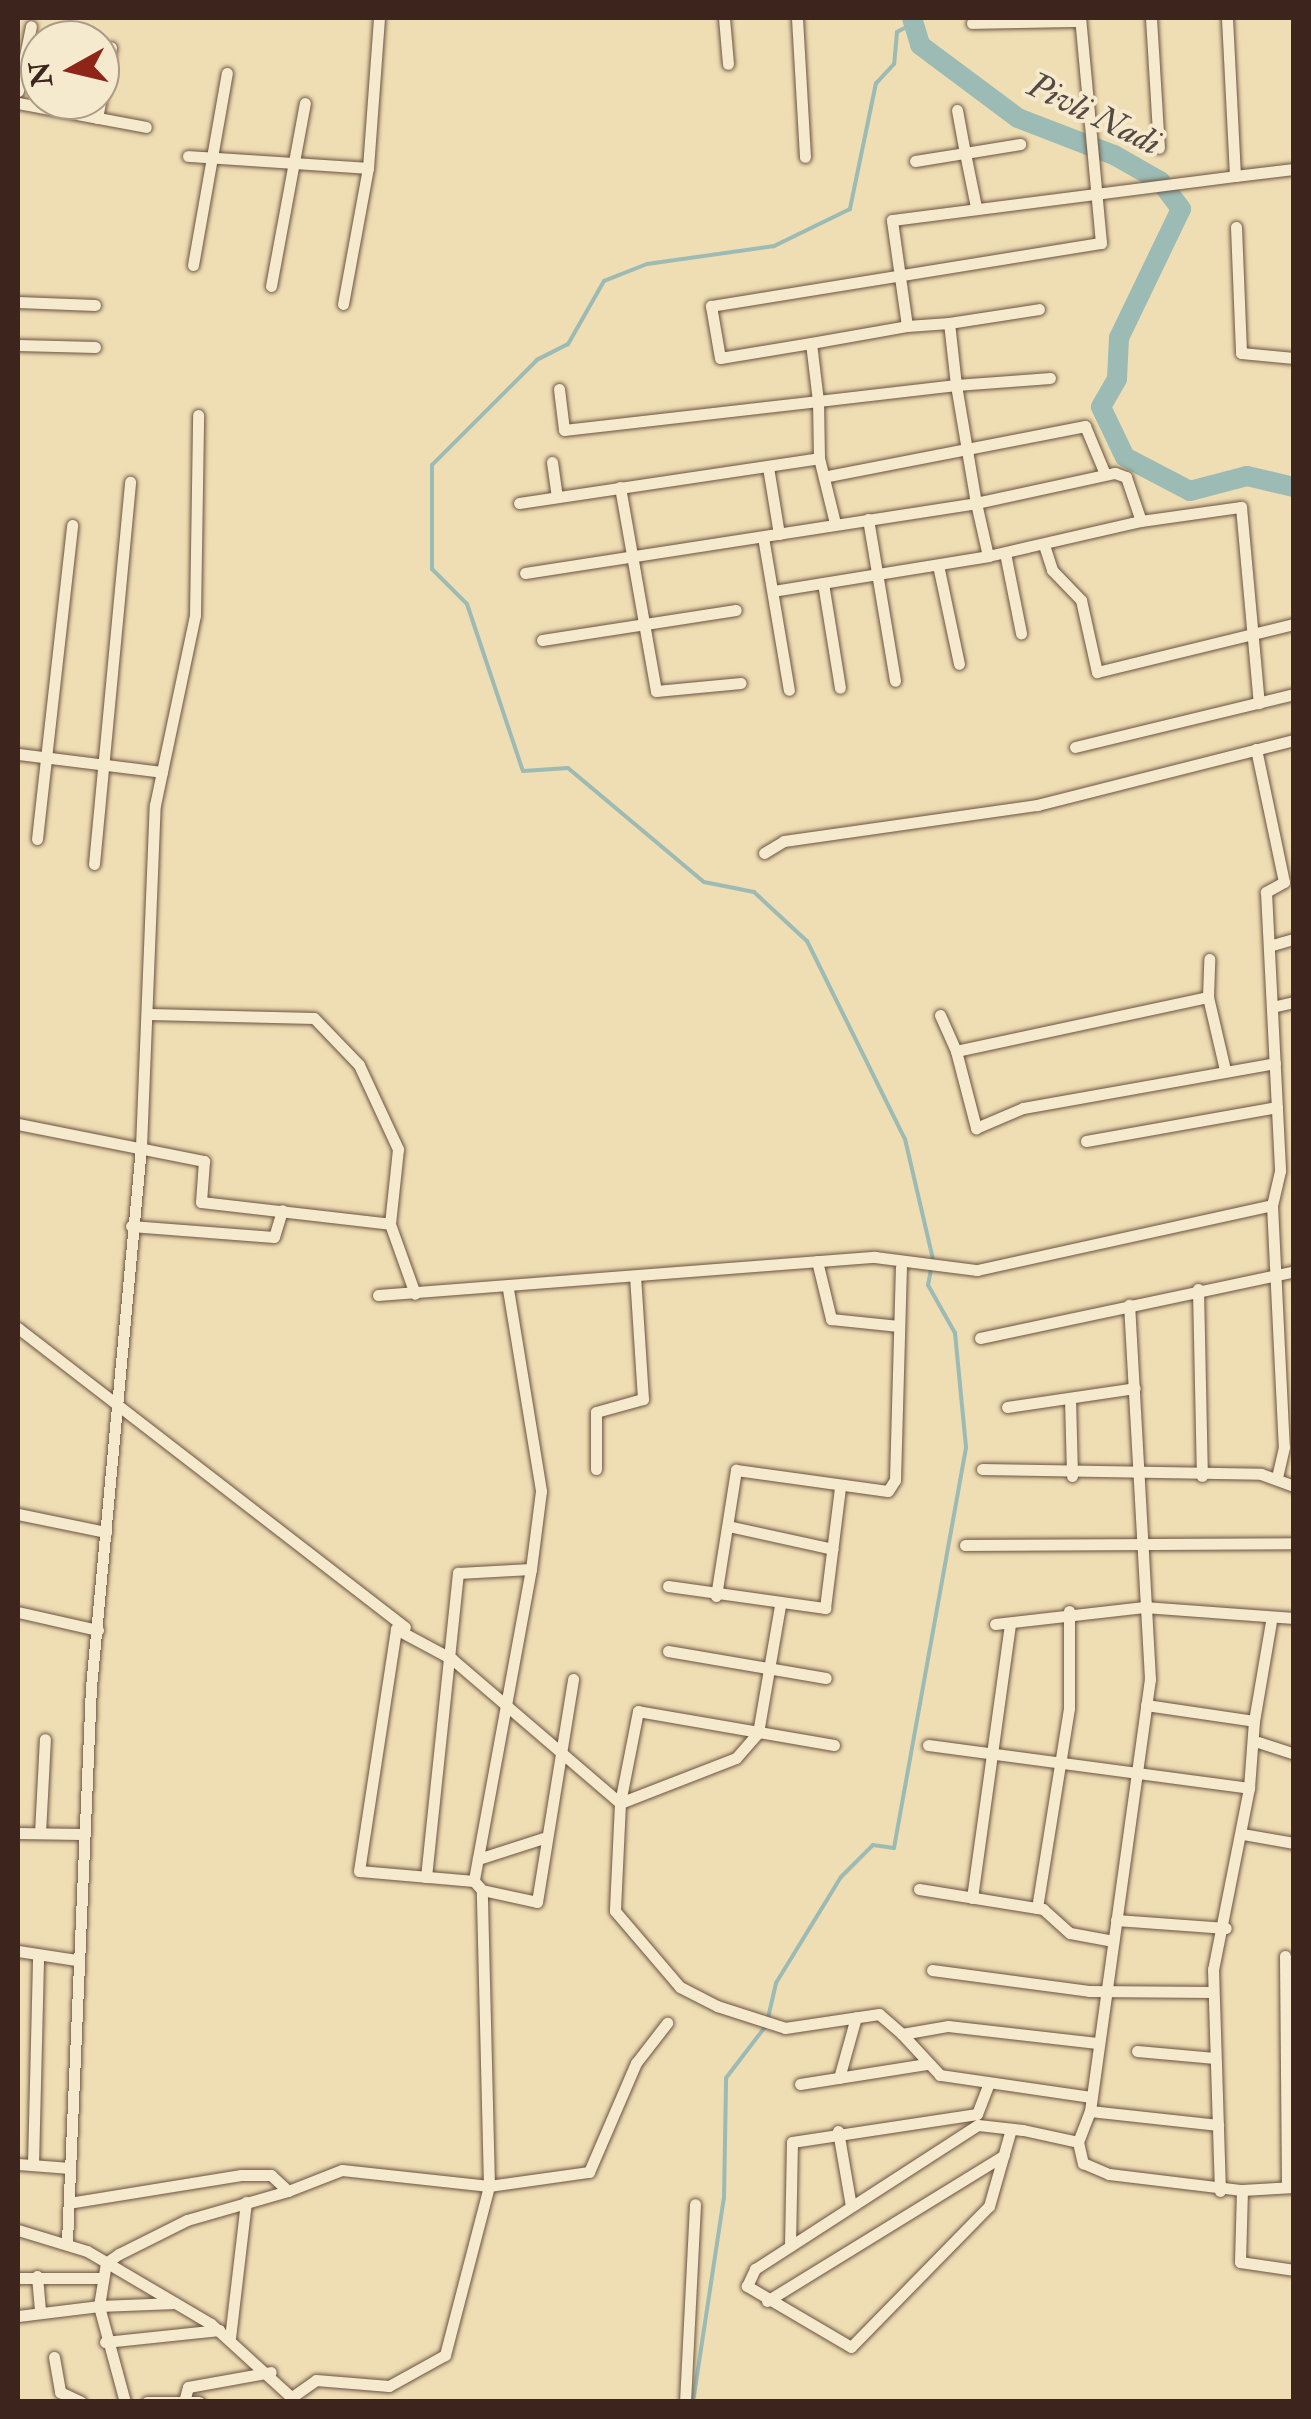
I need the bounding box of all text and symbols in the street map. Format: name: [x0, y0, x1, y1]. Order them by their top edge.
north arrow: [20, 20, 120, 120]
text: N: [23, 59, 61, 89]
water label: Pivli Nadi: [1021, 64, 1167, 164]

